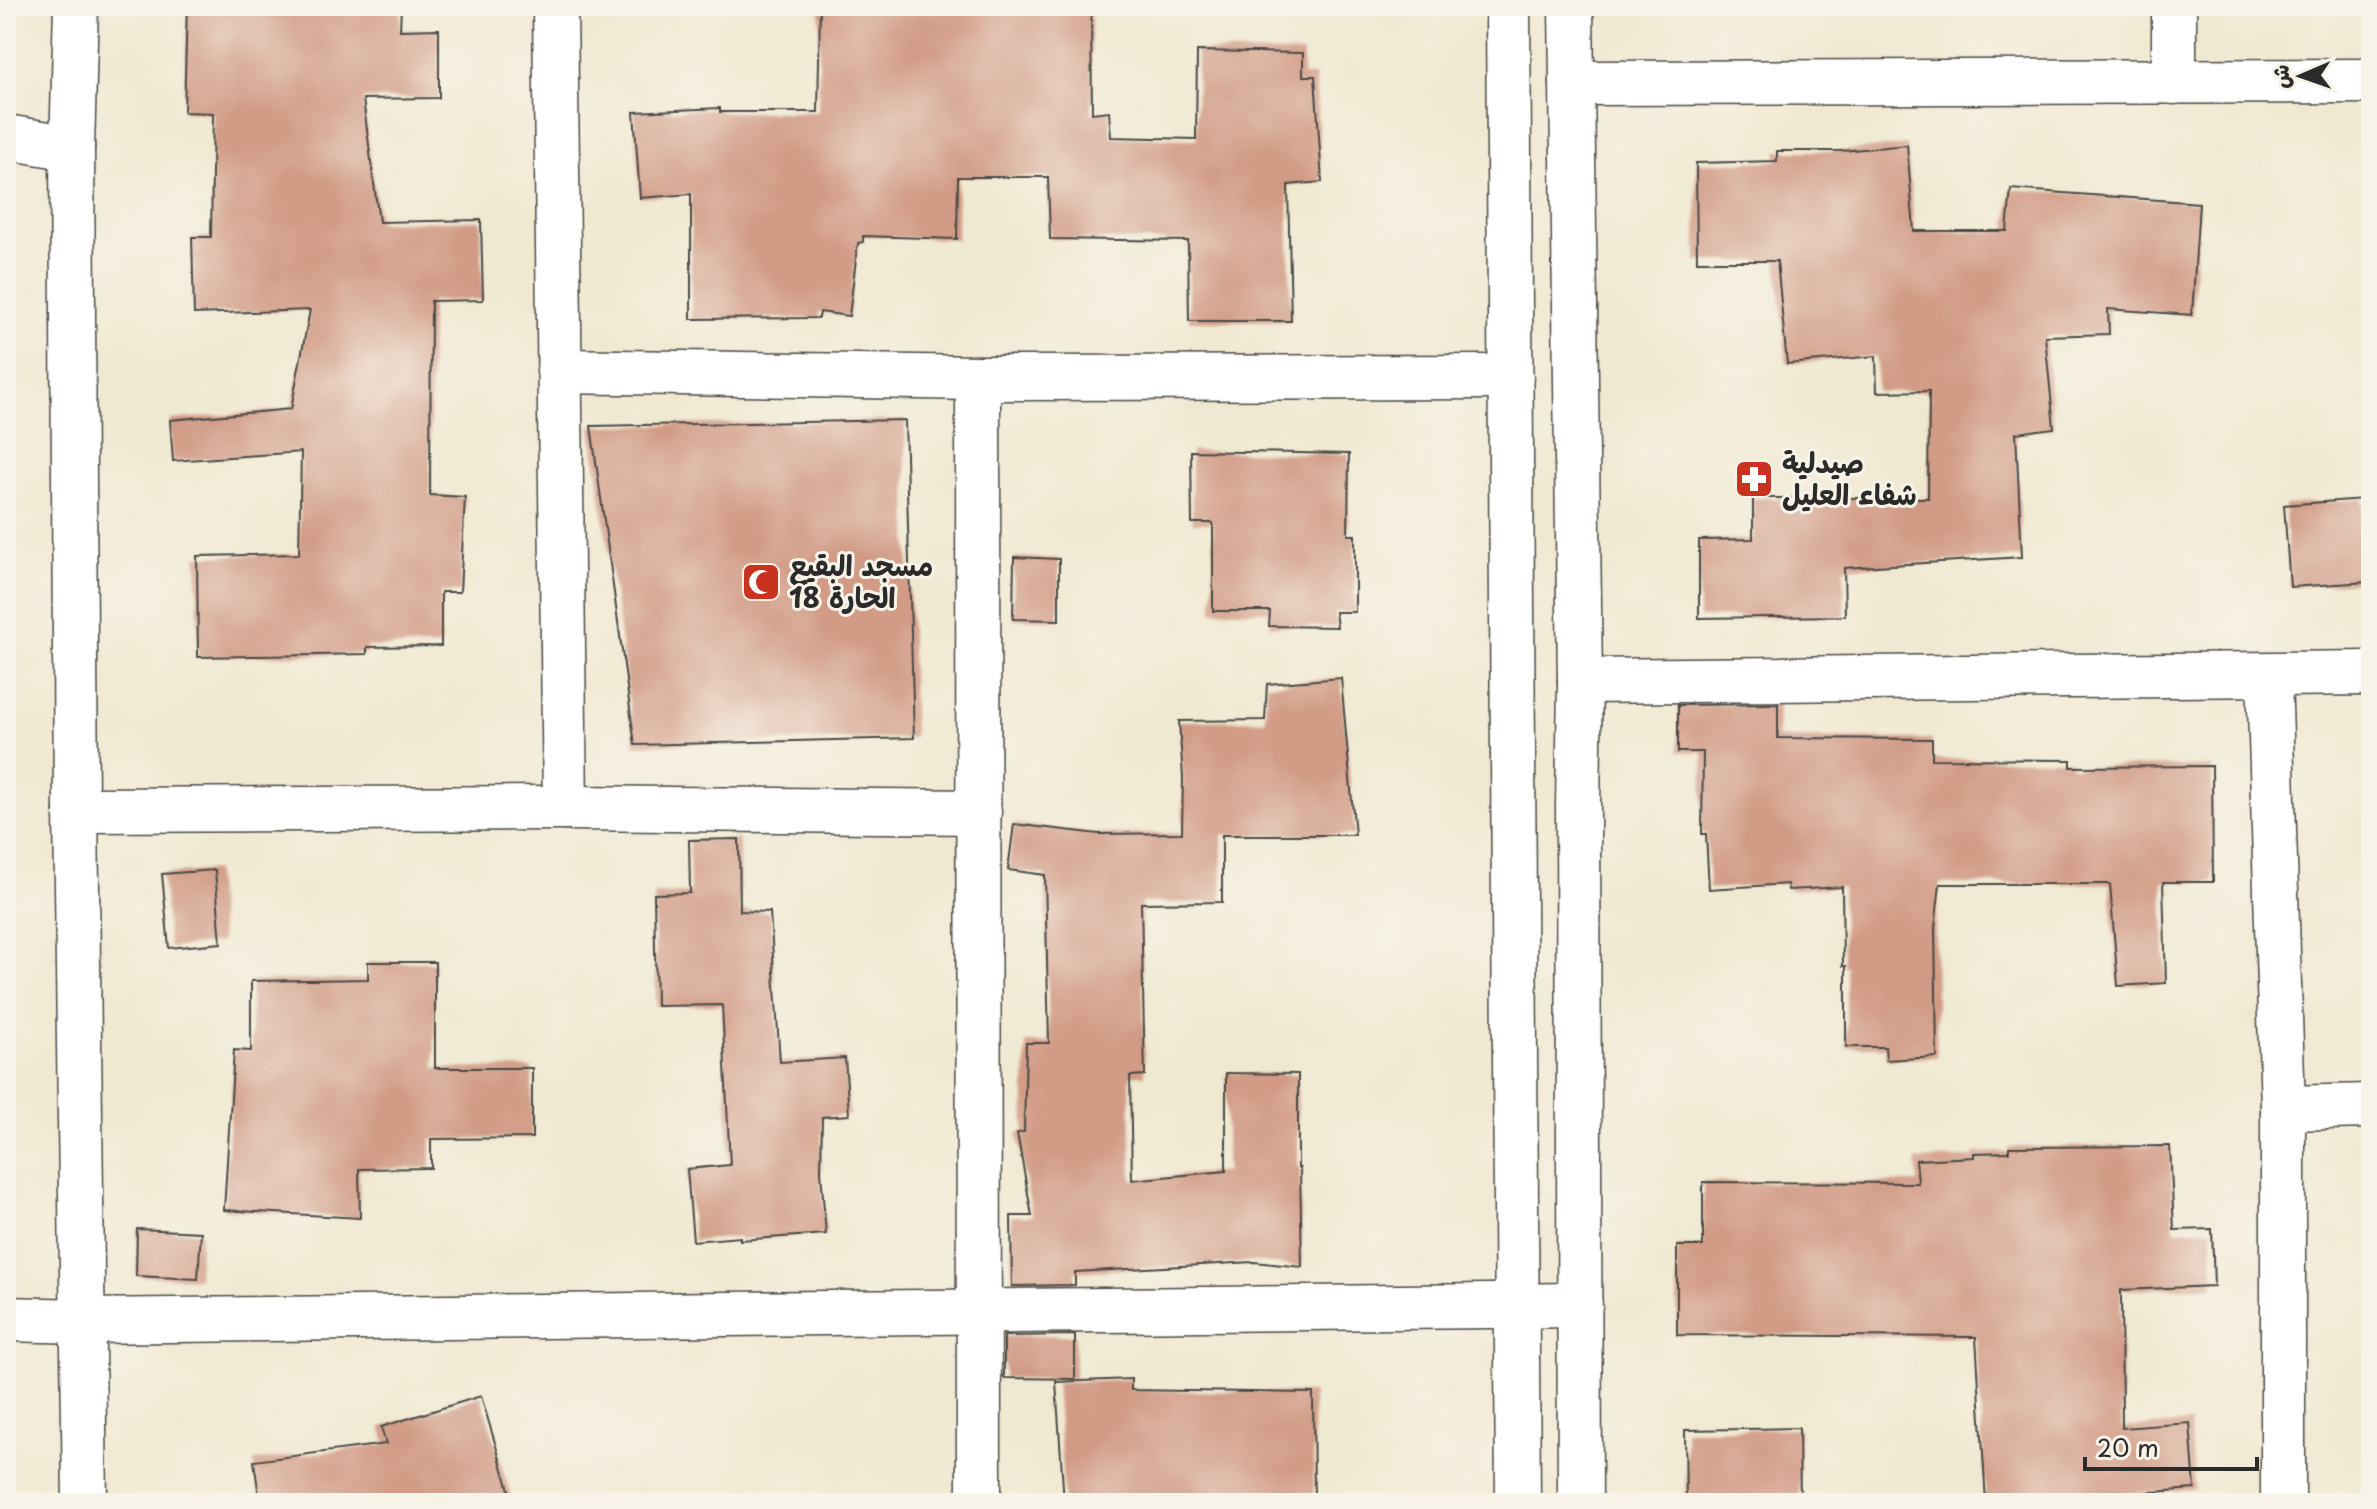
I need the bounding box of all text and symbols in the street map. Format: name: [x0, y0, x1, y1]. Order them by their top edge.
north arrow: [2261, 36, 2341, 116]
text: ش: [2263, 64, 2296, 89]
place label: صيدلية شفاء العليل: [1782, 440, 1917, 515]
pharmacy icon: صيدلية شفاء العليل: [1733, 458, 1775, 500]
place label: مسجد البقيع الحارة 18: [789, 543, 933, 618]
mosque icon: مسجد البقيع الحارة 18: [740, 561, 782, 603]
scale bar: [2085, 1421, 2257, 1471]
text: 20 m: [2097, 1429, 2159, 1465]

